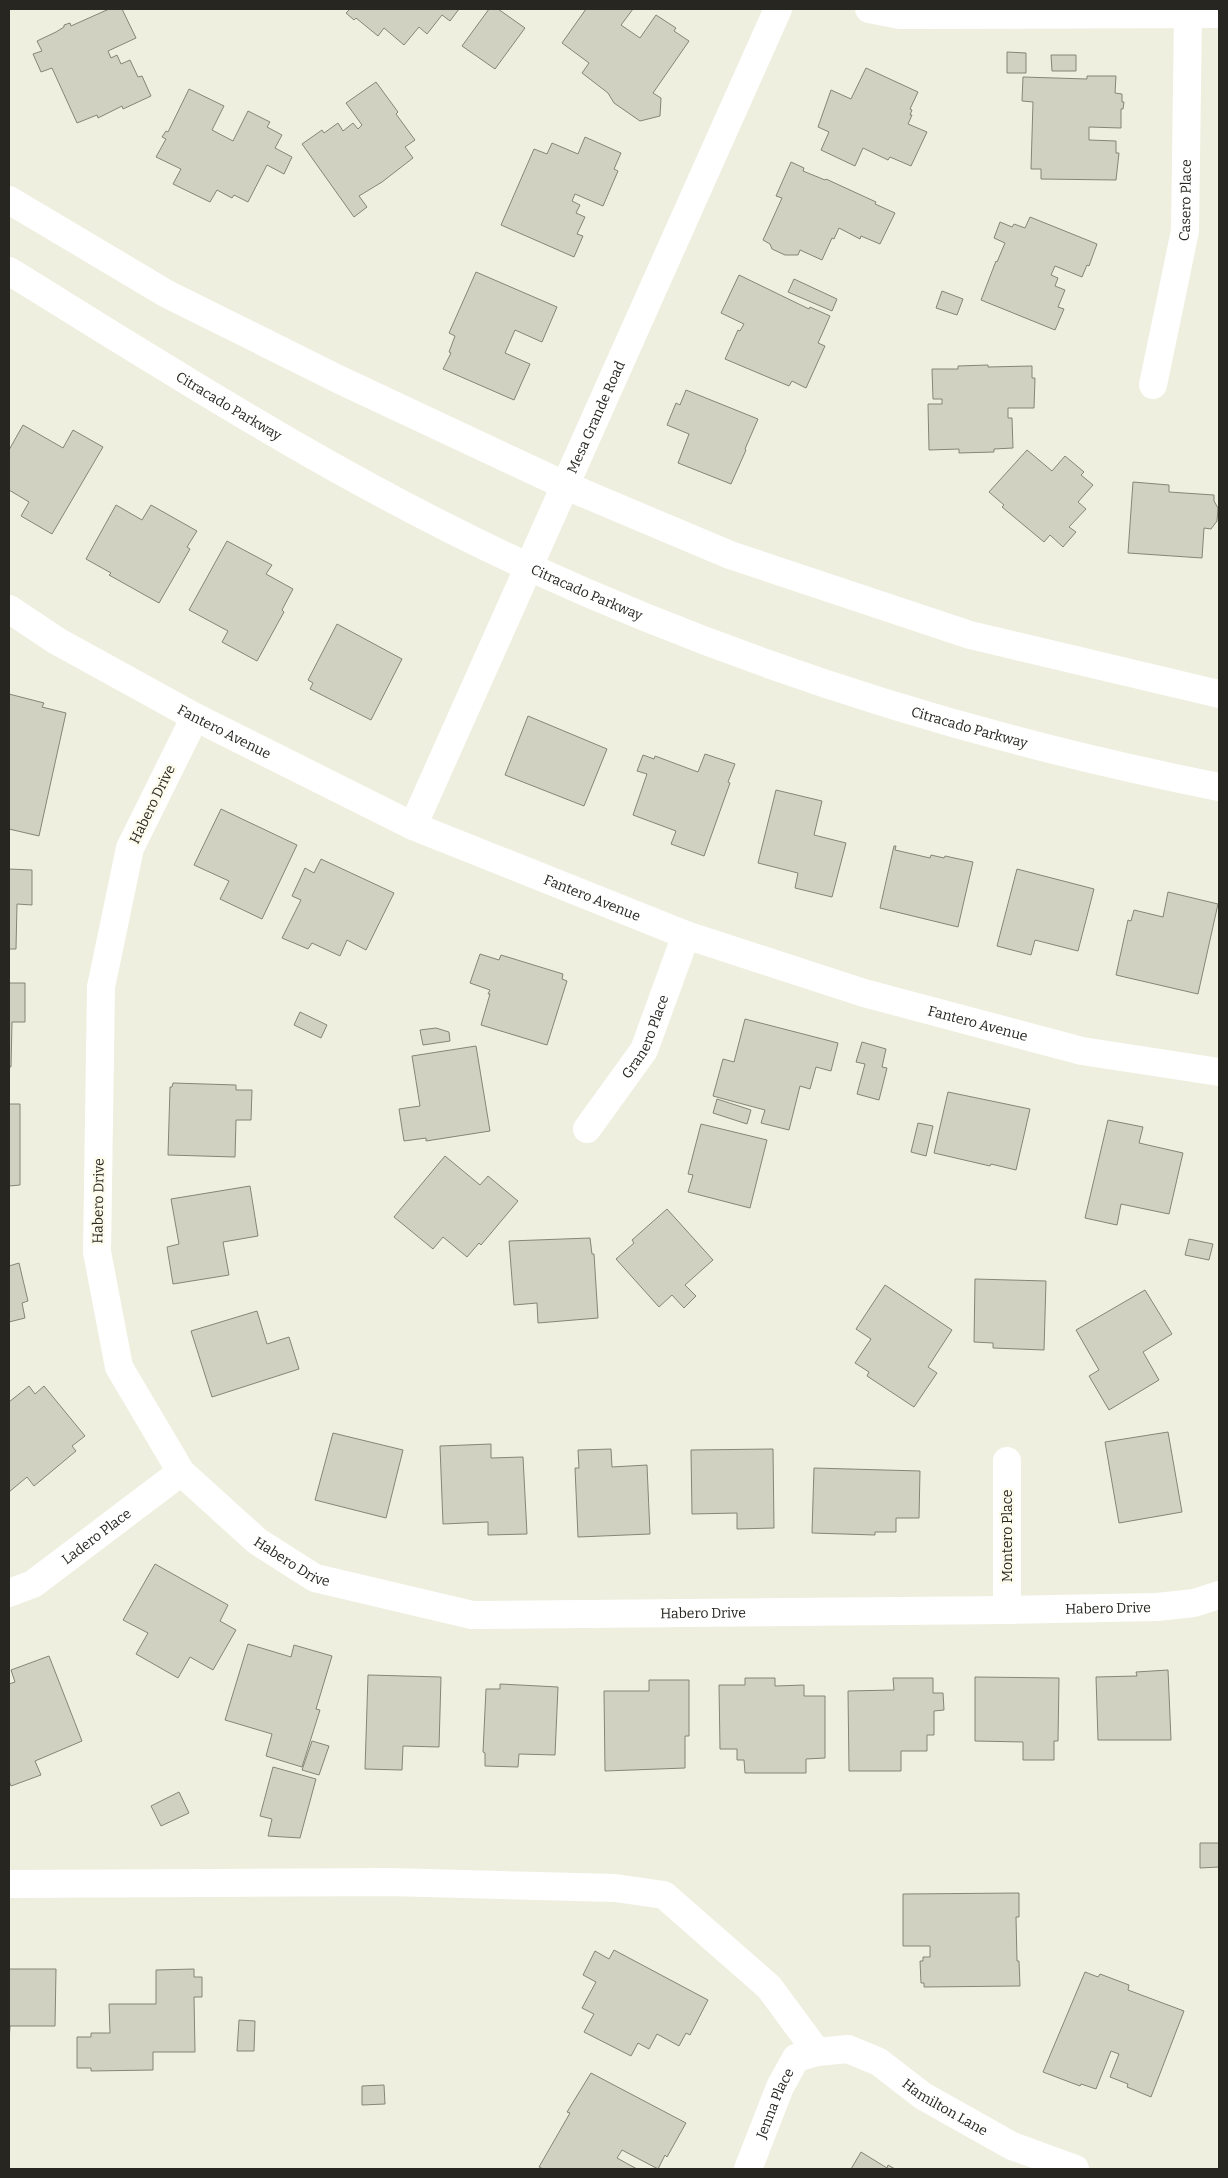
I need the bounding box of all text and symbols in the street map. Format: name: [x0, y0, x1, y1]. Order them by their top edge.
street label: Casero Place: [1175, 159, 1195, 243]
street label: Mesa Grande Road: [564, 358, 629, 476]
street label: Citracado Parkway: [173, 368, 285, 445]
street label: Citracado Parkway: [528, 561, 646, 625]
street label: Fantero Avenue: [174, 701, 274, 763]
street label: Citracado Parkway: [909, 703, 1030, 752]
street label: Habero Drive: [126, 762, 179, 846]
street label: Fantero Avenue: [541, 871, 643, 925]
street label: Granero Place: [618, 993, 672, 1082]
street label: Fantero Avenue: [926, 1002, 1030, 1045]
street label: Habero Drive: [89, 1158, 108, 1244]
street label: Montero Place: [999, 1490, 1016, 1582]
street label: Ladero Place: [59, 1505, 135, 1568]
street label: Habero Drive: [251, 1533, 332, 1590]
street label: Habero Drive: [1065, 1599, 1151, 1618]
street label: Habero Drive: [660, 1604, 746, 1622]
street label: Jenna Place: [752, 2065, 798, 2142]
street label: Hamilton Lane: [899, 2075, 991, 2140]

